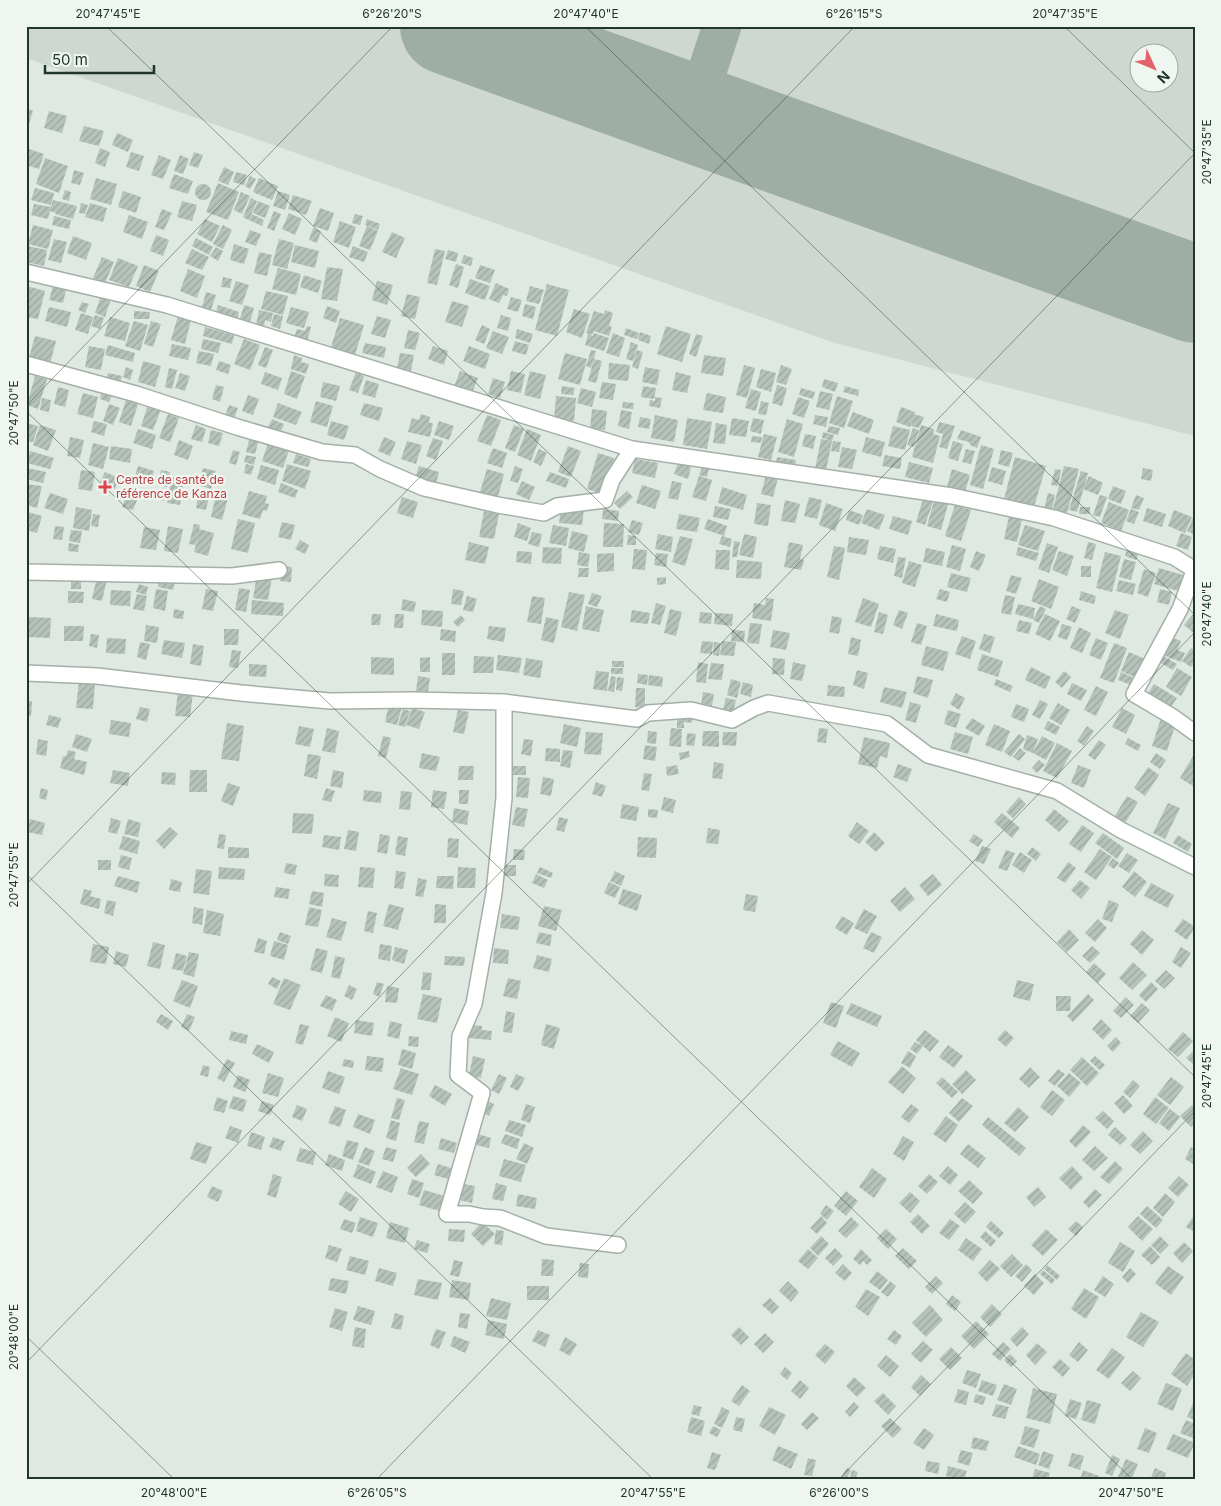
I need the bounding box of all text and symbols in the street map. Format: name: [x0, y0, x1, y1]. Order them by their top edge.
text: 20°47'45"E: [75, 6, 141, 21]
text: 6°26'20"S: [362, 6, 422, 21]
text: 20°47'40"E: [553, 6, 619, 21]
text: 6°26'15"S: [826, 6, 883, 21]
text: 20°47'35"E: [1032, 6, 1098, 21]
scale bar: [45, 42, 154, 74]
north arrow: [1128, 42, 1178, 92]
text: 50 m: [52, 50, 88, 69]
text: N: [1154, 68, 1174, 87]
text: 20°47'35"E: [1199, 119, 1214, 185]
text: 20°47'50"E: [6, 380, 21, 446]
place label: Centre de santé de référence de Kanza: [116, 472, 227, 501]
marker: Centre de santé de référence de Kanza: [98, 480, 112, 494]
text: 20°47'40"E: [1199, 581, 1214, 647]
text: 20°47'55"E: [6, 842, 21, 908]
text: 20°47'45"E: [1199, 1043, 1214, 1109]
text: 20°48'00"E: [6, 1304, 21, 1370]
text: 20°48'00"E: [141, 1485, 207, 1500]
text: 6°26'05"S: [347, 1485, 407, 1500]
text: 20°47'55"E: [620, 1485, 686, 1500]
text: 6°26'00"S: [809, 1485, 869, 1500]
text: 20°47'50"E: [1098, 1485, 1164, 1500]

